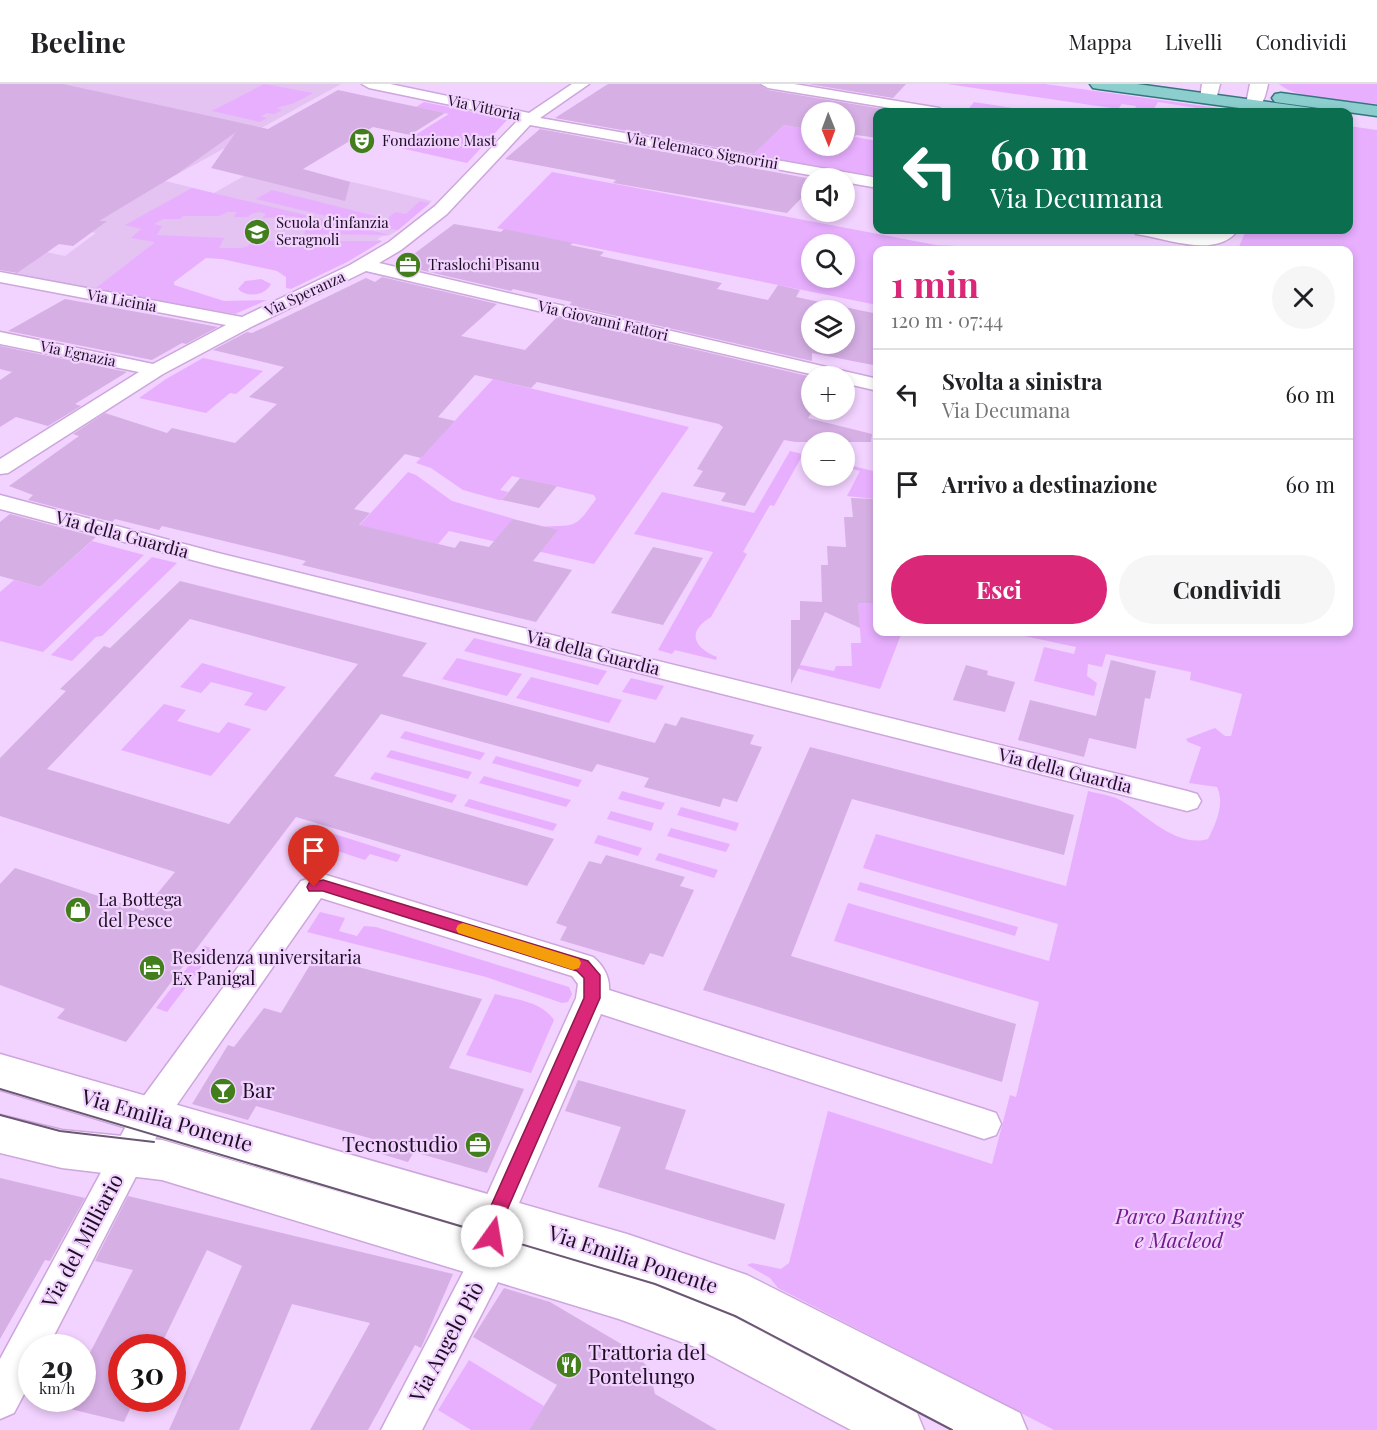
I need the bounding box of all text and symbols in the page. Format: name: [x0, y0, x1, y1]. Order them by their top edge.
text: Beeline: [30, 23, 126, 60]
text: Mappa: [1068, 27, 1132, 55]
text: Livelli: [1165, 27, 1222, 55]
text: Condividi: [1255, 27, 1347, 55]
street label: Via Vittoria: [445, 89, 523, 125]
north arrow: [801, 102, 855, 156]
map controls: [801, 102, 855, 486]
text: 60 m: [990, 125, 1088, 181]
theatre icon: Fondazione Mast: [347, 126, 377, 156]
street label: Via Telemaco Signorini: [624, 127, 780, 173]
place label: Fondazione Mast: [382, 130, 497, 150]
icon: left: [891, 132, 969, 210]
button: sound: [801, 168, 855, 222]
text: Via Decumana: [990, 179, 1163, 215]
place label: Scuola d'infanzia Seragnoli: [276, 212, 389, 249]
school or university icon: Scuola d'infanzia Seragnoli: [242, 217, 272, 247]
button: search: [801, 234, 855, 288]
office icon: Traslochi Pisanu: [393, 250, 423, 280]
place label: Traslochi Pisanu: [428, 254, 540, 274]
text: 1 min: [891, 259, 979, 307]
street label: Via Speranza: [260, 266, 349, 321]
button: close: [1272, 266, 1335, 329]
street label: Via Licinia: [85, 284, 159, 316]
street label: Via Giovanni Fattori: [535, 295, 671, 345]
button: layers: [801, 300, 855, 354]
text: 120 m · 07:44: [891, 306, 1003, 333]
street label: Via Egnazia: [38, 335, 118, 371]
button: +: [801, 366, 855, 420]
text: Svolta a sinistra: [942, 366, 1102, 396]
icon: left: [891, 378, 924, 411]
text: 60 m: [1285, 379, 1335, 409]
text: Via Decumana: [942, 396, 1070, 423]
button: −: [801, 432, 855, 486]
icon: arrive: [891, 468, 924, 501]
text: Arrivo a destinazione: [942, 469, 1157, 499]
text: 60 m: [1285, 469, 1335, 499]
street label: Via della Guardia: [52, 504, 191, 563]
button: Esci: [891, 555, 1107, 624]
button: Condividi: [1119, 555, 1335, 624]
street label: Via della Guardia: [523, 624, 663, 680]
street label: Via della Guardia: [995, 742, 1135, 798]
pin: [288, 825, 339, 887]
icon: arrive: [297, 834, 330, 867]
place label: La Bottega del Pesce: [98, 887, 182, 932]
shop icon: La Bottega del Pesce: [63, 895, 93, 925]
place label: Residenza universitaria Ex Panigal: [172, 945, 361, 990]
hotel icon: Residenza universitaria Ex Panigal: [137, 953, 167, 983]
place label: Bar: [242, 1075, 276, 1103]
bar icon: Bar: [208, 1076, 238, 1106]
street label: Via Emilia Ponente: [78, 1081, 256, 1157]
place label: Tecnostudio: [342, 1129, 458, 1157]
office icon: Tecnostudio: [463, 1130, 493, 1160]
street label: Via del Milliario: [34, 1168, 128, 1313]
park label: Parco Banting e Macleod: [1114, 1201, 1244, 1253]
position arrow: [460, 1204, 524, 1268]
street label: Via Emilia Ponente: [544, 1217, 722, 1299]
street label: Via Angelo Piò: [401, 1276, 489, 1407]
speed limit sign: 30: [108, 1334, 186, 1412]
place label: Trattoria del Pontelungo: [588, 1337, 706, 1389]
text: 29: [41, 1346, 73, 1386]
restaurant icon: Trattoria del Pontelungo: [554, 1350, 584, 1380]
text: km/h: [39, 1378, 75, 1398]

